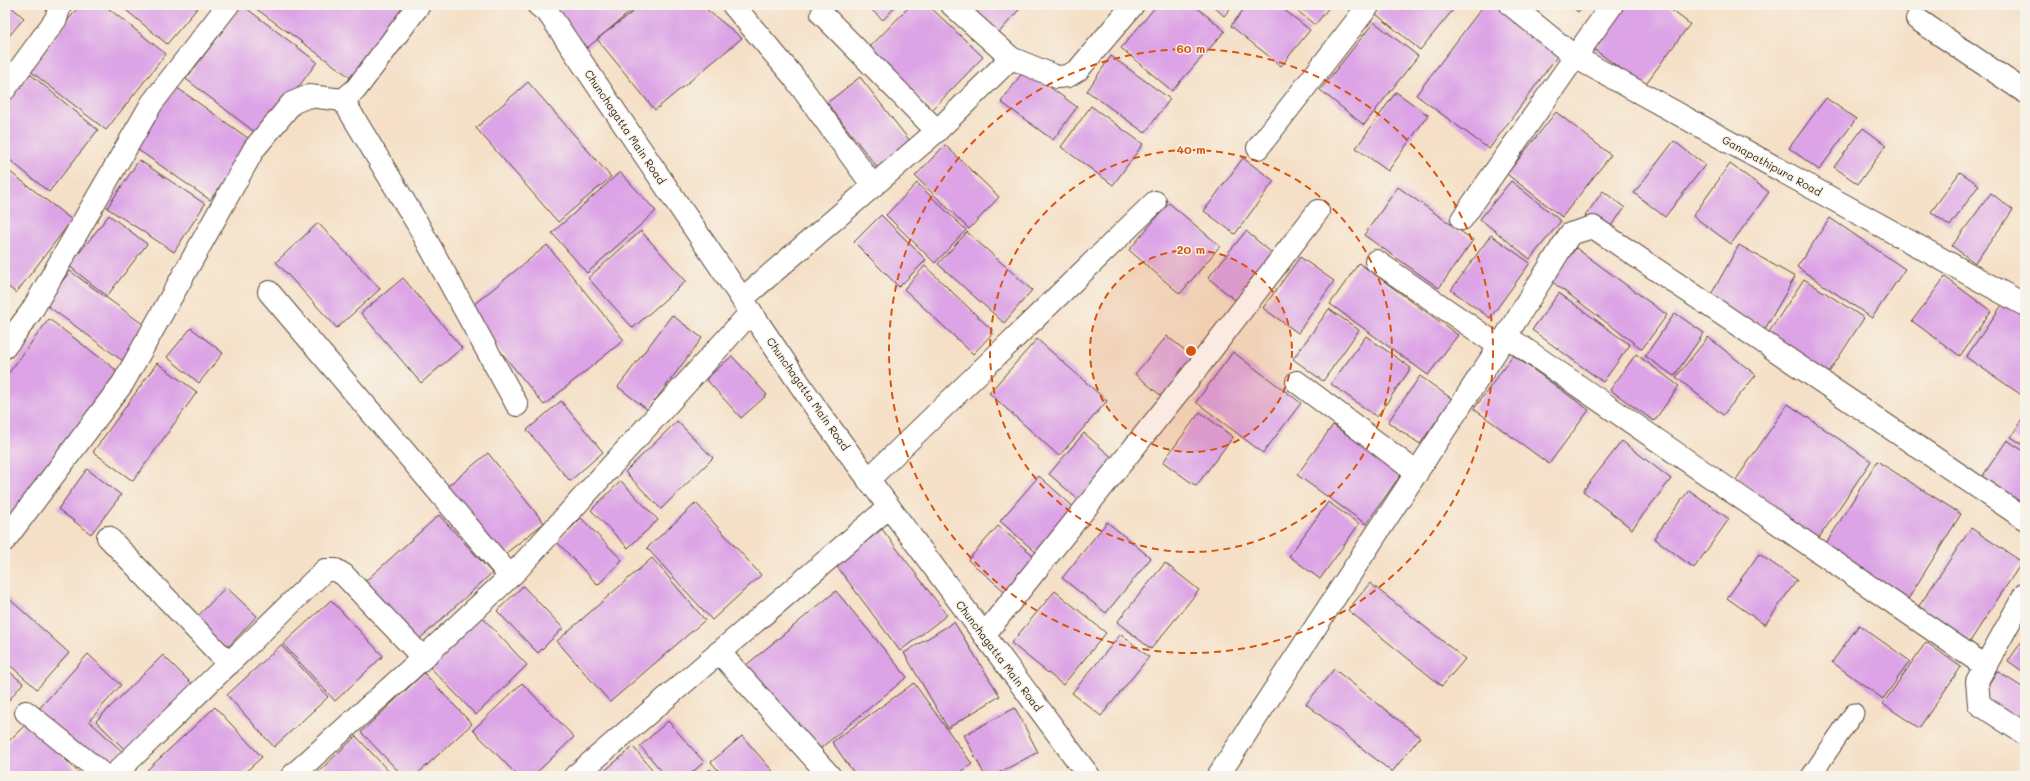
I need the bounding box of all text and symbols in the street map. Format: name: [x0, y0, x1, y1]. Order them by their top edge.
text: 60 m: [1177, 40, 1205, 56]
street label: Chunchagatta Main Road: [581, 67, 669, 187]
street label: Ganapathipura Road: [1720, 132, 1825, 199]
text: 40 m: [1176, 141, 1206, 157]
text: 20 m: [1177, 241, 1205, 257]
street label: Chunchagatta Main Road: [764, 334, 853, 453]
centre of rings: [1184, 344, 1198, 358]
street label: Chunchagatta Main Road: [953, 597, 1046, 714]

